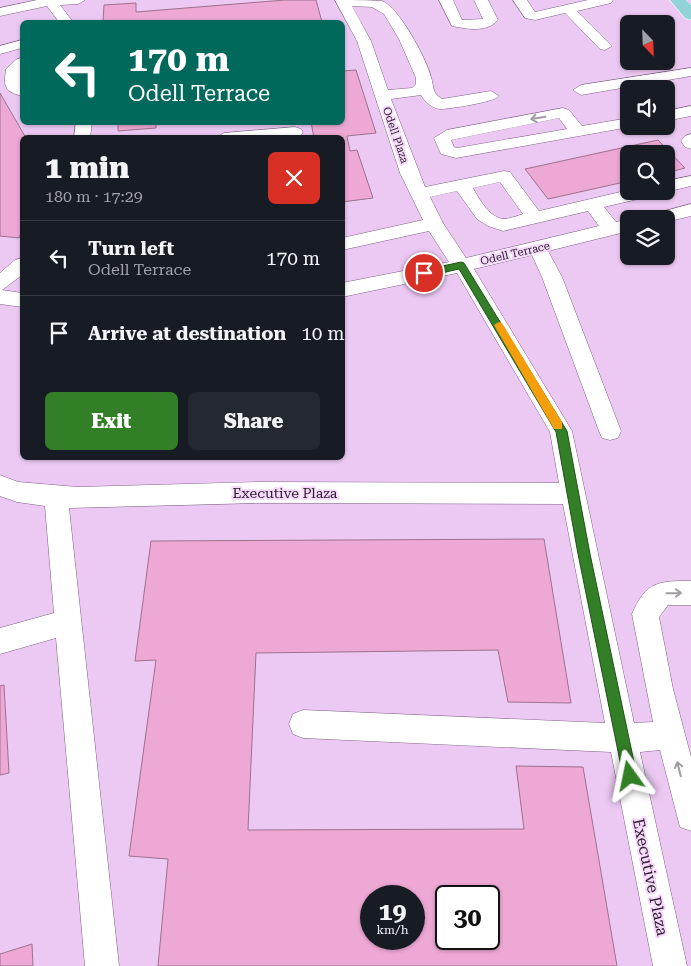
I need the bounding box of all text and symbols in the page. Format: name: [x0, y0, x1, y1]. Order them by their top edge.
north arrow: [620, 15, 675, 70]
map controls: [620, 15, 675, 265]
text: 170 m: [128, 39, 229, 80]
icon: left: [45, 40, 110, 105]
button: sound: [620, 80, 675, 135]
text: Odell Terrace: [128, 81, 270, 106]
street label: Odell Plaza: [380, 105, 411, 165]
one-way arrow: [531, 114, 547, 123]
button: search: [620, 145, 675, 200]
text: 1 min: [45, 150, 129, 185]
button: close: [268, 152, 320, 204]
text: 180 m · 17:29: [45, 187, 143, 206]
button: layers: [620, 210, 675, 265]
text: Turn left: [88, 237, 174, 260]
street label: Odell Terrace: [479, 239, 551, 268]
icon: left: [45, 244, 73, 272]
text: 170 m: [266, 247, 320, 270]
pin: [403, 252, 445, 294]
icon: arrive: [410, 259, 438, 287]
text: Odell Terrace: [88, 260, 191, 279]
icon: arrive: [45, 319, 73, 347]
text: Arrive at destination: [88, 322, 286, 345]
text: 10 m: [301, 322, 345, 345]
button: Exit: [45, 392, 178, 450]
button: Share: [188, 392, 320, 450]
street label: Executive Plaza: [233, 485, 338, 501]
one-way arrow: [666, 588, 682, 598]
position arrow: [603, 749, 655, 801]
one-way arrow: [674, 761, 683, 777]
street label: Executive Plaza: [629, 817, 672, 938]
speed limit sign: 30: [435, 885, 500, 950]
text: 19: [378, 897, 407, 926]
text: km/h: [376, 923, 409, 937]

